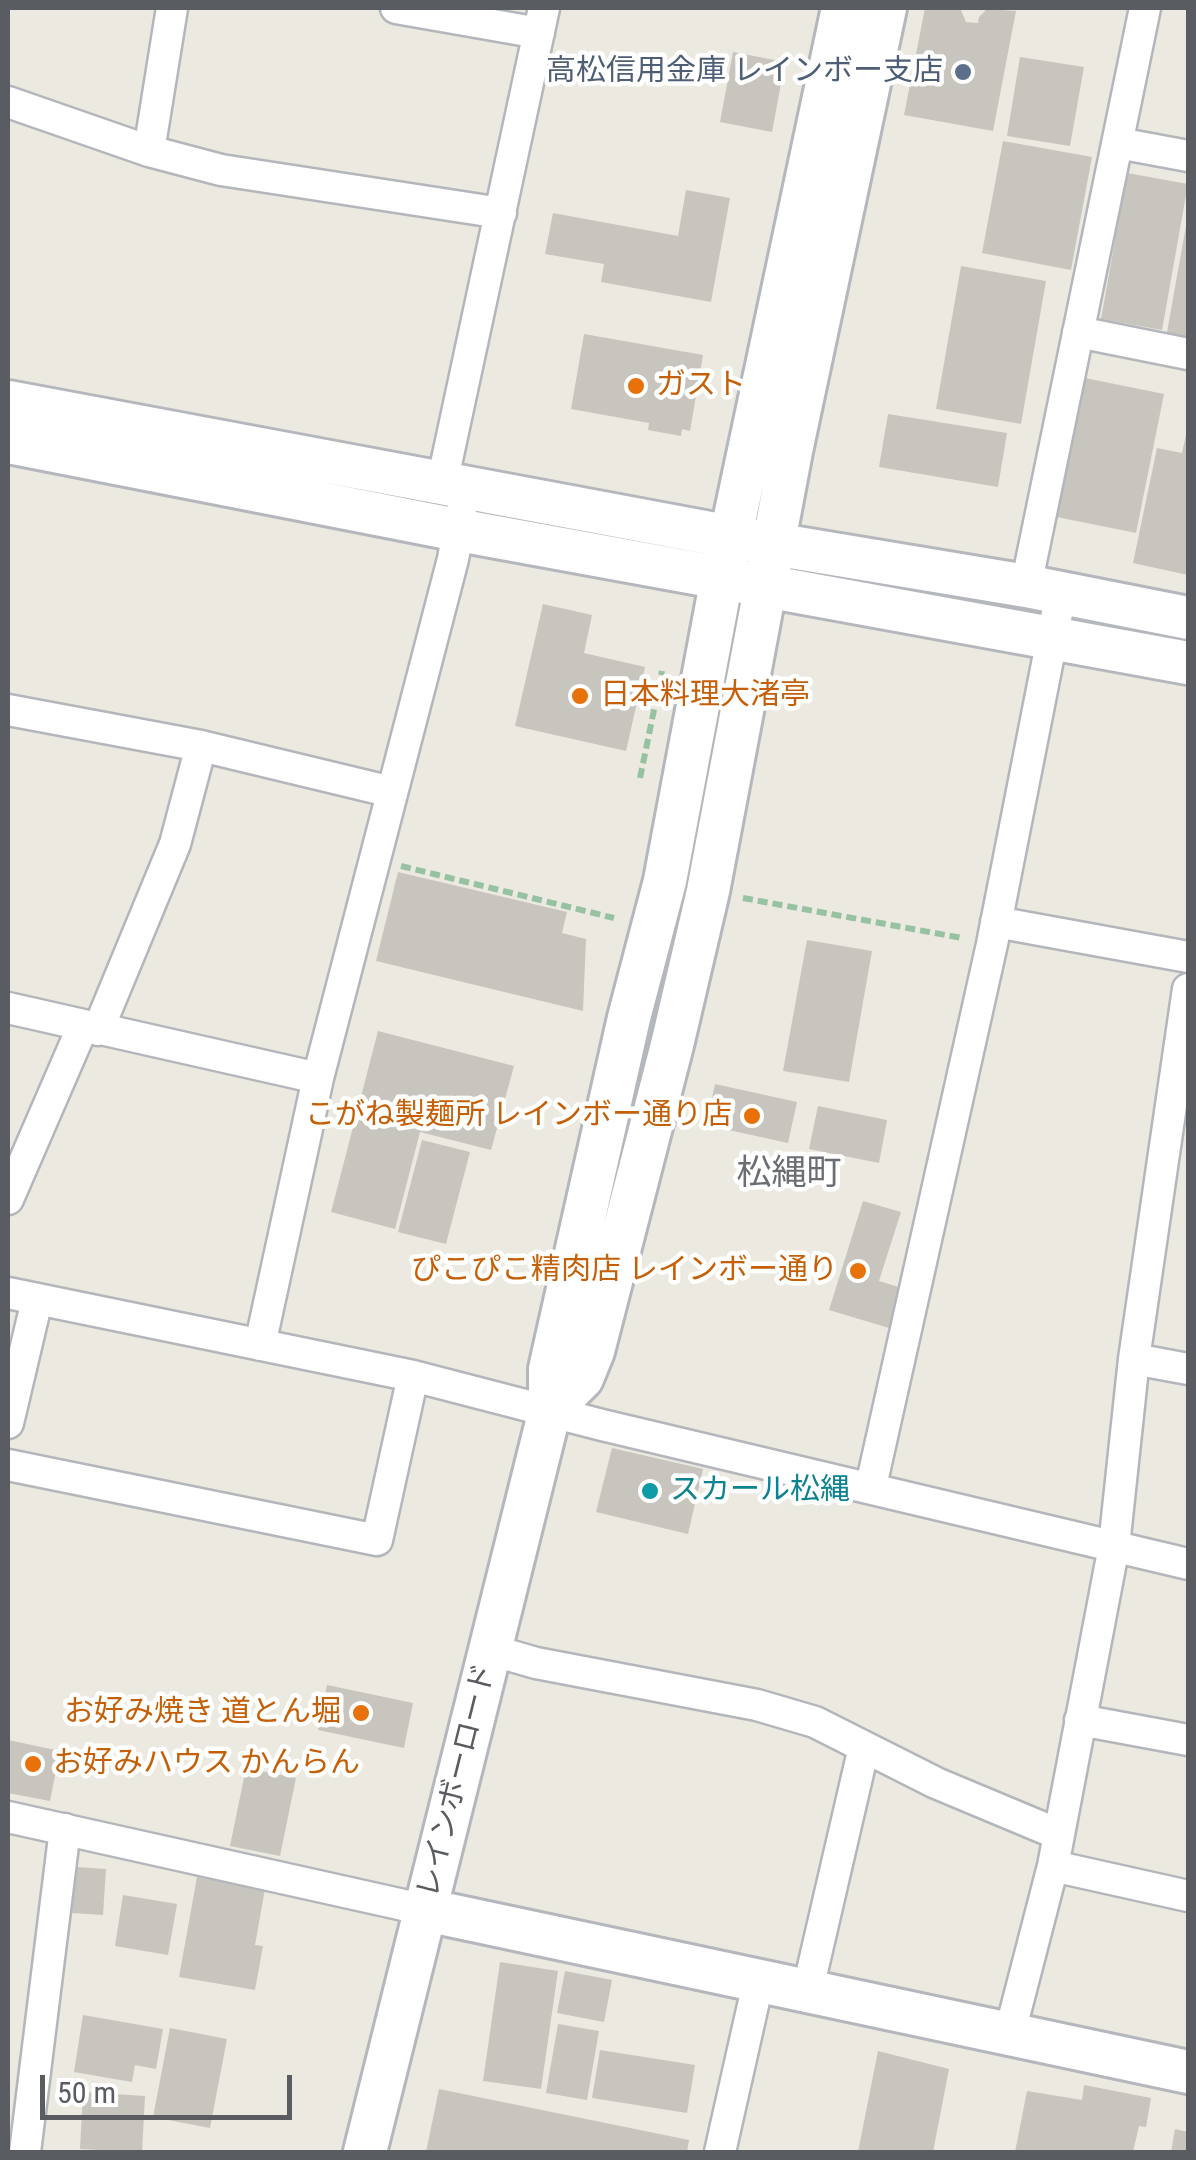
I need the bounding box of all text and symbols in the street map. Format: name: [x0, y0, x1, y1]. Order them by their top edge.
place label: 高松信用金庫 レインボー支店: [546, 54, 943, 90]
marker: 高松信用金庫 レインボー支店: [952, 61, 974, 83]
place label: ガスト: [656, 368, 746, 404]
marker: ガスト: [625, 375, 647, 397]
place label: 日本料理大渚亭: [600, 678, 810, 714]
marker: 日本料理大渚亭: [569, 685, 591, 707]
place label: こがね製麺所 レインボー通り店: [305, 1098, 732, 1134]
marker: こがね製麺所 レインボー通り店: [741, 1105, 763, 1127]
district label: 松縄町: [737, 1154, 841, 1196]
place label: ぴこぴこ精肉店 レインボー通り: [411, 1253, 838, 1289]
marker: ぴこぴこ精肉店 レインボー通り: [847, 1260, 869, 1282]
place label: スカール松縄: [670, 1473, 850, 1509]
marker: スカール松縄: [639, 1480, 661, 1502]
street label: レインボーロード: [412, 1660, 504, 1902]
place label: お好み焼き 道とん堀: [64, 1695, 341, 1731]
marker: お好み焼き 道とん堀: [350, 1702, 372, 1724]
place label: お好みハウス かんらん: [53, 1746, 360, 1782]
marker: お好みハウス かんらん: [22, 1753, 44, 1775]
scale bar: [45, 2055, 298, 2117]
text: 50 m: [57, 2075, 116, 2110]

